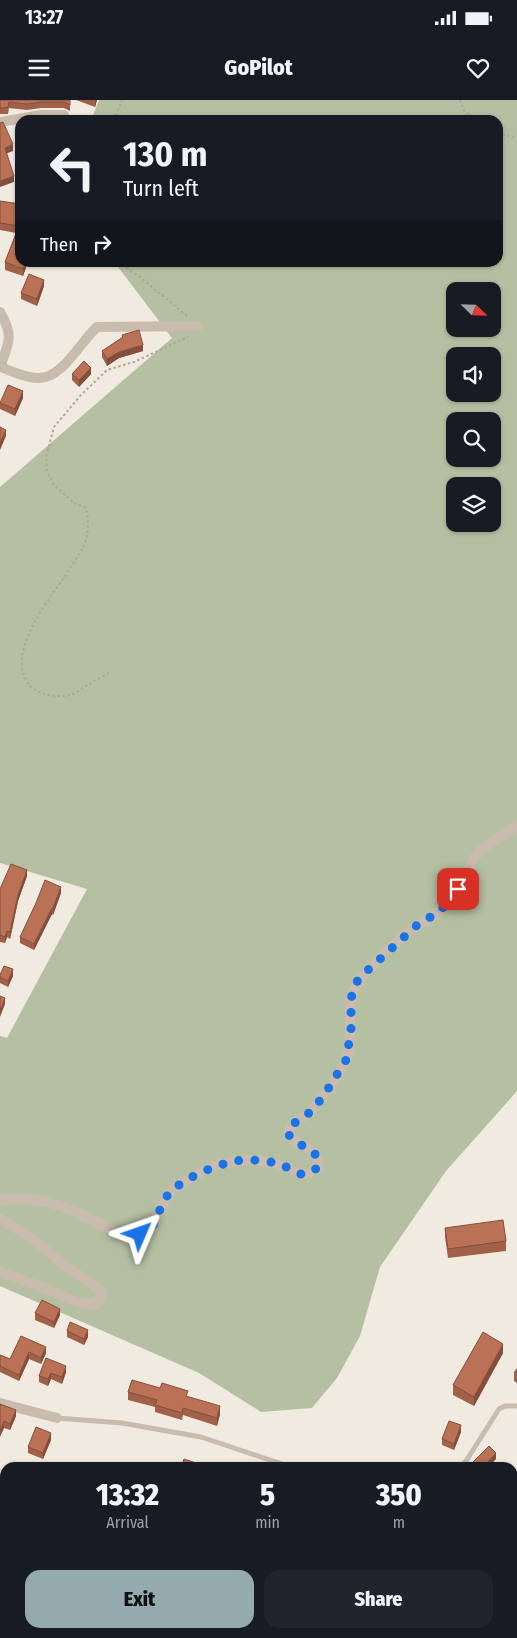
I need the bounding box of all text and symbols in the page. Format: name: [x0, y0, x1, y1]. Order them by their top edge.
text: 13:27: [25, 6, 63, 29]
icon: menu: [25, 54, 53, 82]
text: GoPilot: [224, 54, 293, 81]
icon: heart: [464, 54, 492, 82]
text: 130 m: [123, 133, 207, 175]
icon: left: [40, 135, 105, 200]
text: Turn left: [123, 175, 199, 202]
icon: right: [88, 230, 116, 258]
text: Then: [40, 233, 78, 256]
north arrow: [446, 282, 501, 338]
map controls: [446, 282, 501, 532]
button: sound: [446, 347, 501, 402]
button: search: [446, 412, 501, 467]
button: layers: [446, 477, 501, 532]
pin: [437, 868, 479, 910]
icon: arrive: [444, 875, 472, 903]
position arrow: [113, 1207, 165, 1259]
text: 13:32: [96, 1477, 159, 1513]
text: 5: [260, 1477, 275, 1513]
text: 350: [376, 1477, 422, 1513]
text: Arrival: [106, 1513, 149, 1532]
text: min: [255, 1513, 280, 1532]
text: m: [393, 1513, 405, 1532]
button: Exit: [25, 1570, 254, 1628]
button: Share: [264, 1570, 493, 1628]

